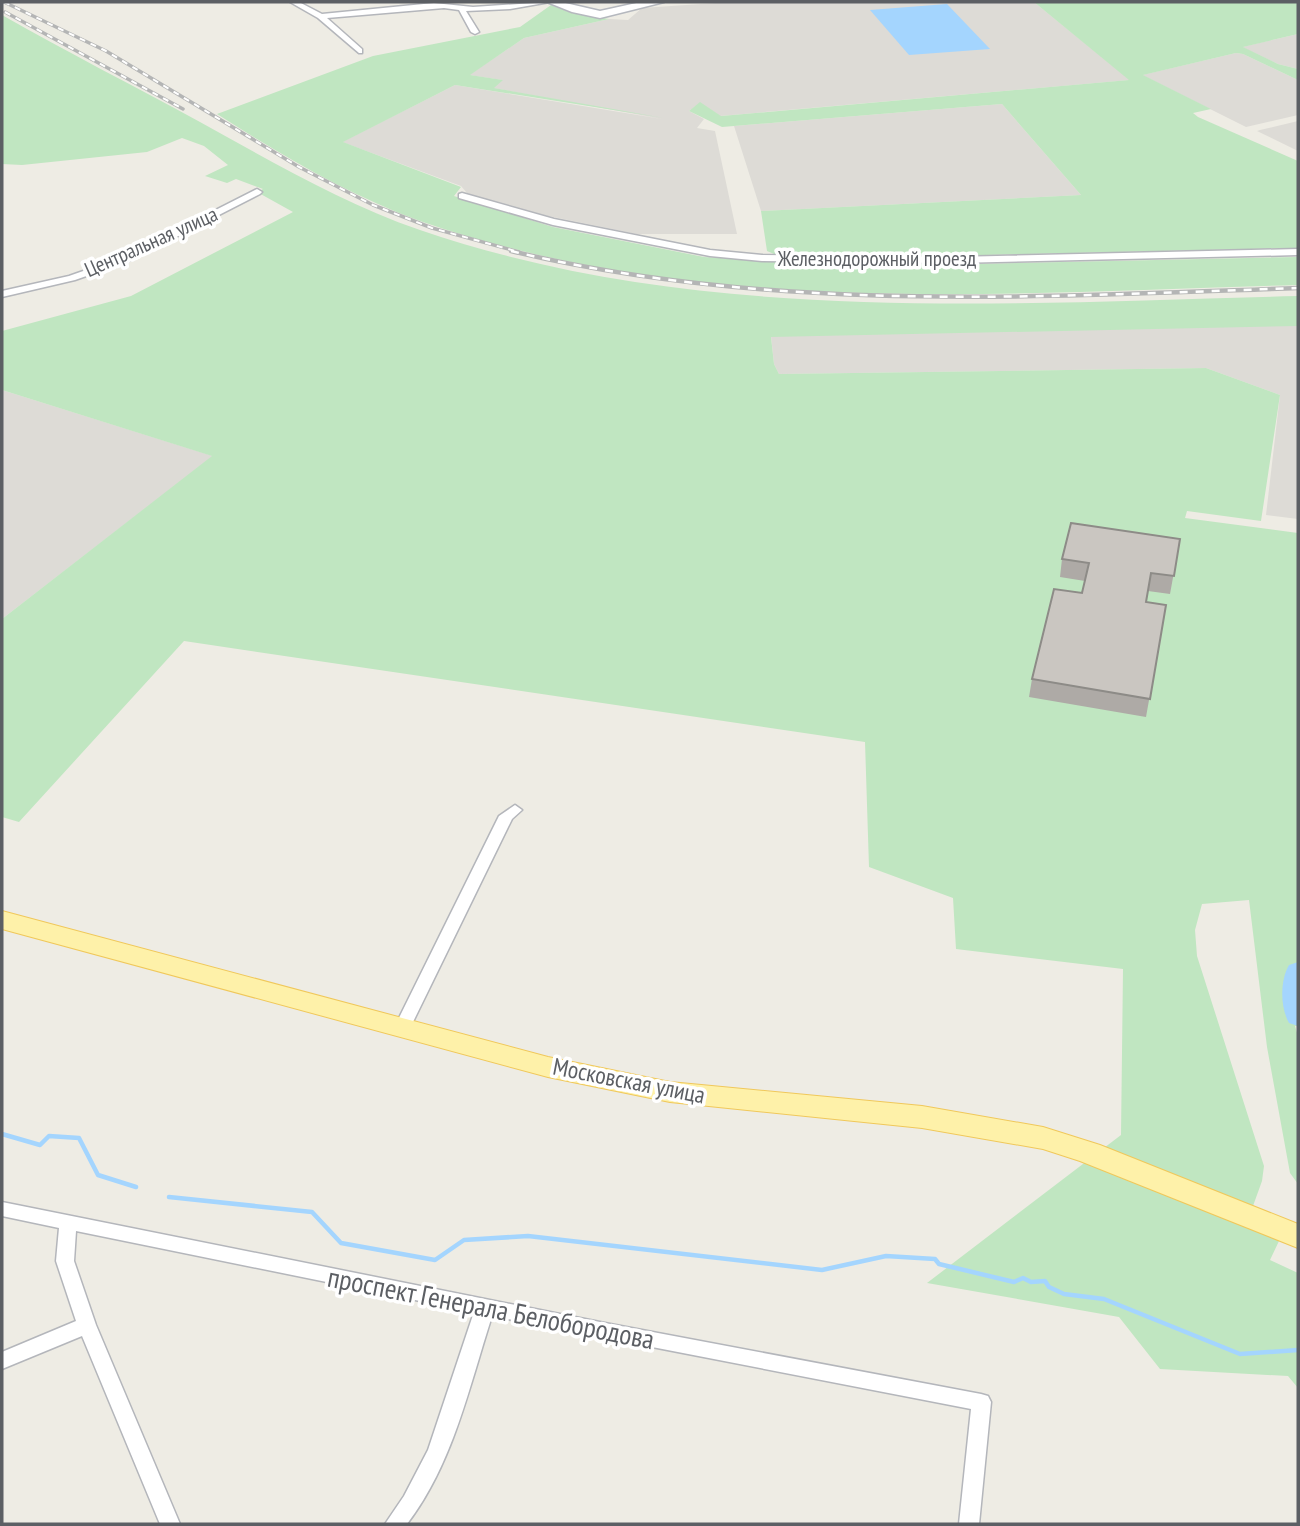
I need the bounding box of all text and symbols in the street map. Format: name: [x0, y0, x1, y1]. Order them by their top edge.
street label: Центральная улица: [80, 200, 222, 283]
street label: Железнодорожный проезд: [777, 245, 976, 272]
street label: Московская улица: [550, 1051, 708, 1110]
street label: проспект Генерала Белобородова: [325, 1258, 658, 1357]

